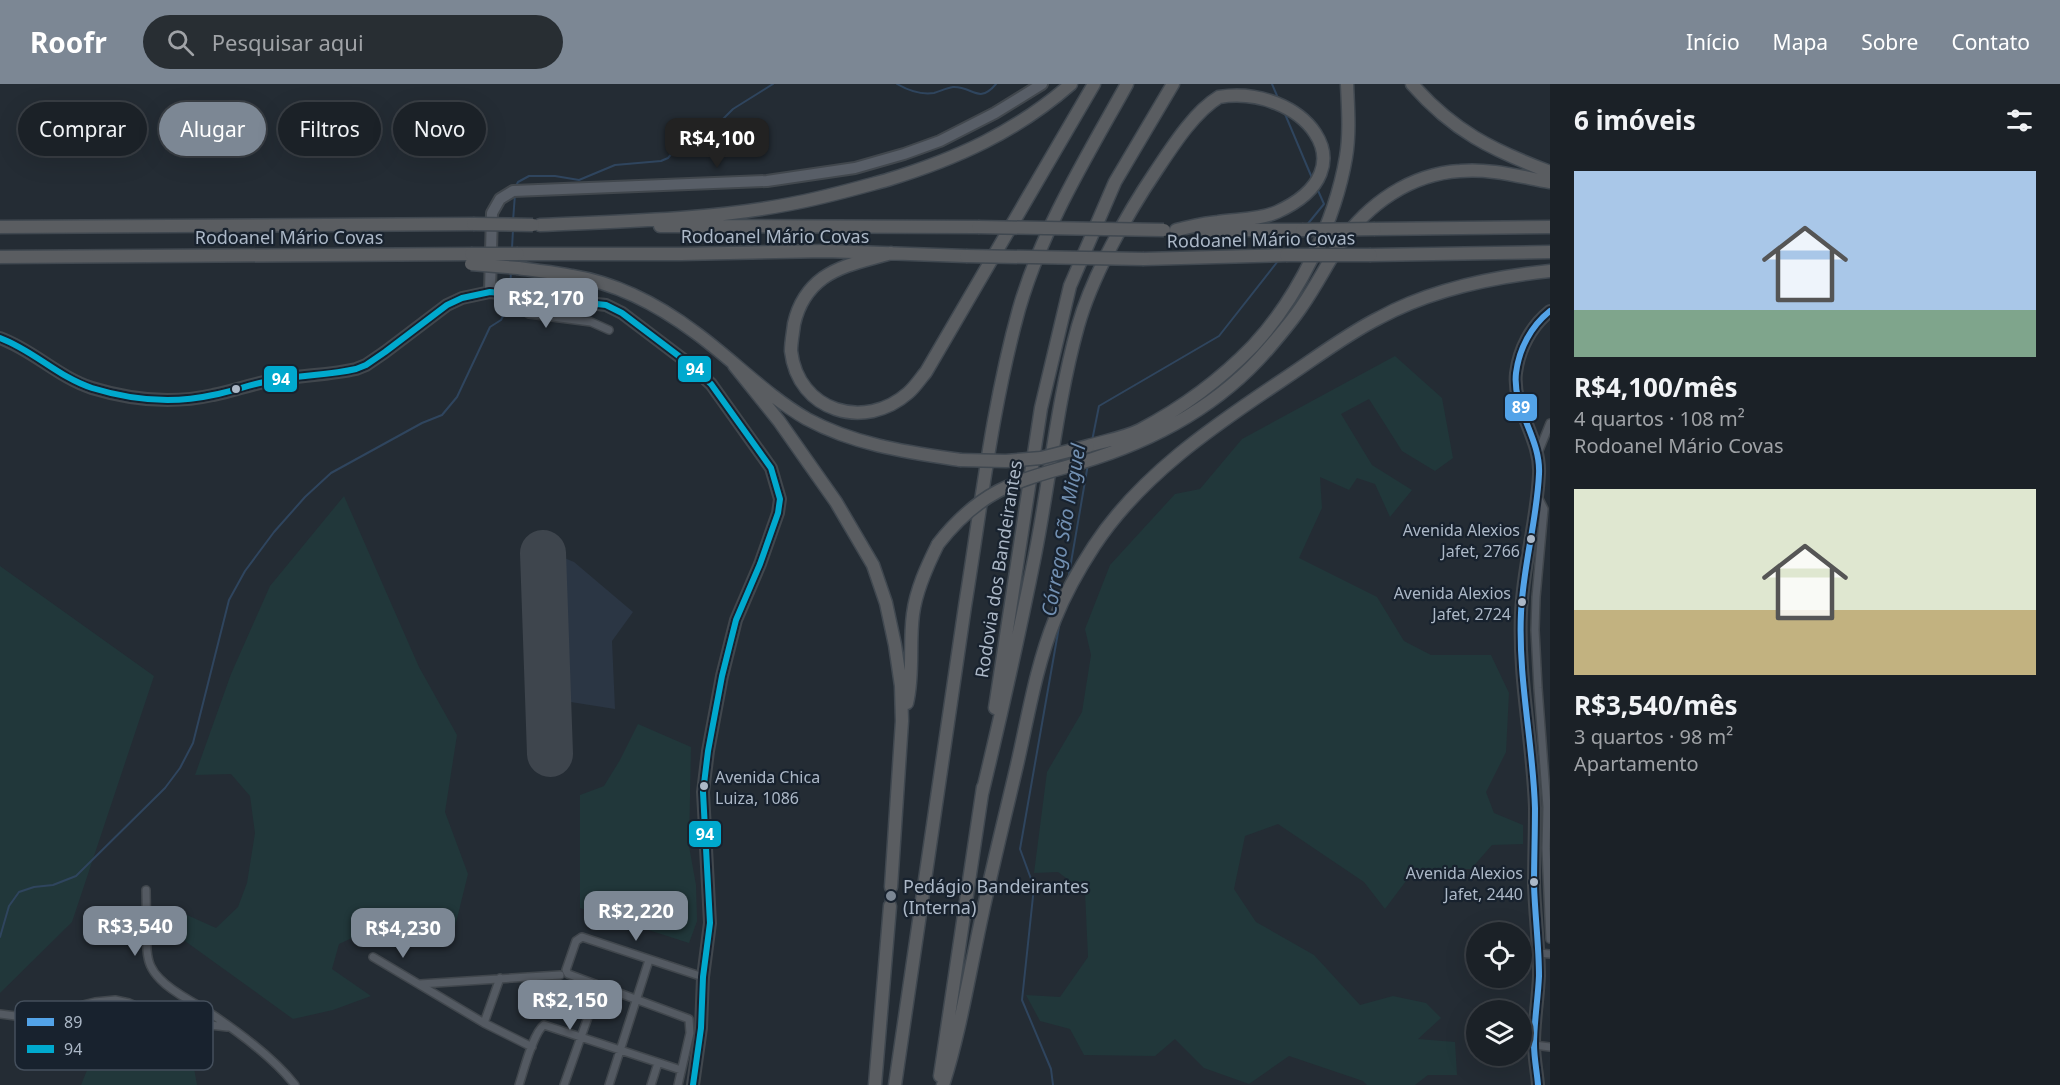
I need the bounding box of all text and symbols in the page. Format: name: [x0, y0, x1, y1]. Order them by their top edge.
search box: [143, 15, 563, 69]
text: Roofr: [30, 23, 107, 61]
icon: search: [164, 26, 197, 59]
text: Pesquisar aqui: [212, 27, 364, 57]
text: Início: [1686, 28, 1740, 56]
text: Mapa: [1773, 28, 1828, 56]
text: Sobre: [1861, 28, 1918, 56]
text: Contato: [1951, 28, 2030, 56]
chip: Comprar: [18, 102, 147, 156]
chip: Alugar: [159, 102, 266, 156]
chip: Filtros: [278, 102, 381, 156]
chip: Novo: [393, 102, 486, 156]
text: 6 imóveis: [1574, 102, 1696, 138]
icon: filters: [2003, 104, 2036, 137]
pin: R$4,100: [662, 118, 772, 169]
text: R$4,100: [679, 124, 755, 151]
icon: home: [1751, 210, 1859, 318]
street label: Rodoanel Mário Covas: [681, 224, 869, 248]
street label: Rodoanel Mário Covas: [195, 225, 383, 249]
street label: Rodoanel Mário Covas: [1167, 225, 1355, 253]
pin: R$2,170: [491, 278, 601, 329]
text: R$2,170: [508, 284, 584, 311]
line badge: 94: [677, 355, 712, 383]
text: 94: [686, 358, 704, 380]
line badge: 94: [263, 365, 298, 393]
text: 94: [272, 368, 290, 390]
text: R$4,100/mês: [1574, 369, 1738, 405]
unlabelled marker: [230, 383, 242, 395]
line badge: 89: [1504, 393, 1538, 422]
text: 89: [1512, 396, 1530, 418]
text: 4 quartos · 108 m²: [1574, 405, 1745, 432]
text: Rodoanel Mário Covas: [1574, 432, 1784, 459]
water label: Córrego São Miguel: [1035, 441, 1092, 618]
street label: Rodovia dos Bandeirantes: [969, 459, 1027, 679]
place label: Avenida Alexios Jafet, 2766: [1403, 519, 1520, 562]
icon: home: [1751, 528, 1859, 636]
marker: Avenida Alexios Jafet, 2766: [1525, 533, 1537, 545]
place label: Avenida Alexios Jafet, 2724: [1394, 582, 1511, 625]
marker: Avenida Alexios Jafet, 2724: [1516, 596, 1528, 608]
text: R$3,540/mês: [1574, 687, 1738, 723]
text: 3 quartos · 98 m²: [1574, 723, 1733, 750]
text: Apartamento: [1574, 750, 1699, 777]
place label: Avenida Chica Luiza, 1086: [715, 766, 820, 809]
marker: Avenida Chica Luiza, 1086: [698, 780, 710, 792]
line badge: 94: [688, 820, 722, 848]
text: 94: [696, 823, 714, 845]
place label: Avenida Alexios Jafet, 2440: [1406, 862, 1523, 905]
place label: Pedágio Bandeirantes (Interna): [903, 874, 1089, 919]
marker: Avenida Alexios Jafet, 2440: [1528, 876, 1540, 888]
marker: Pedágio Bandeirantes (Interna): [884, 889, 898, 903]
pin: R$2,220: [581, 891, 691, 942]
text: R$2,220: [598, 897, 674, 924]
pin: R$3,540: [80, 906, 190, 957]
pin: R$4,230: [348, 908, 458, 959]
text: R$3,540: [97, 912, 173, 939]
text: R$4,230: [365, 914, 441, 941]
map controls: [1466, 922, 1532, 1066]
button: locate: [1466, 922, 1532, 988]
pin: R$2,150: [515, 980, 625, 1031]
text: R$2,150: [532, 986, 608, 1013]
button: layers: [1466, 1000, 1532, 1066]
legend: [15, 1001, 213, 1070]
text: 89: [64, 1011, 82, 1033]
text: 94: [64, 1038, 82, 1060]

